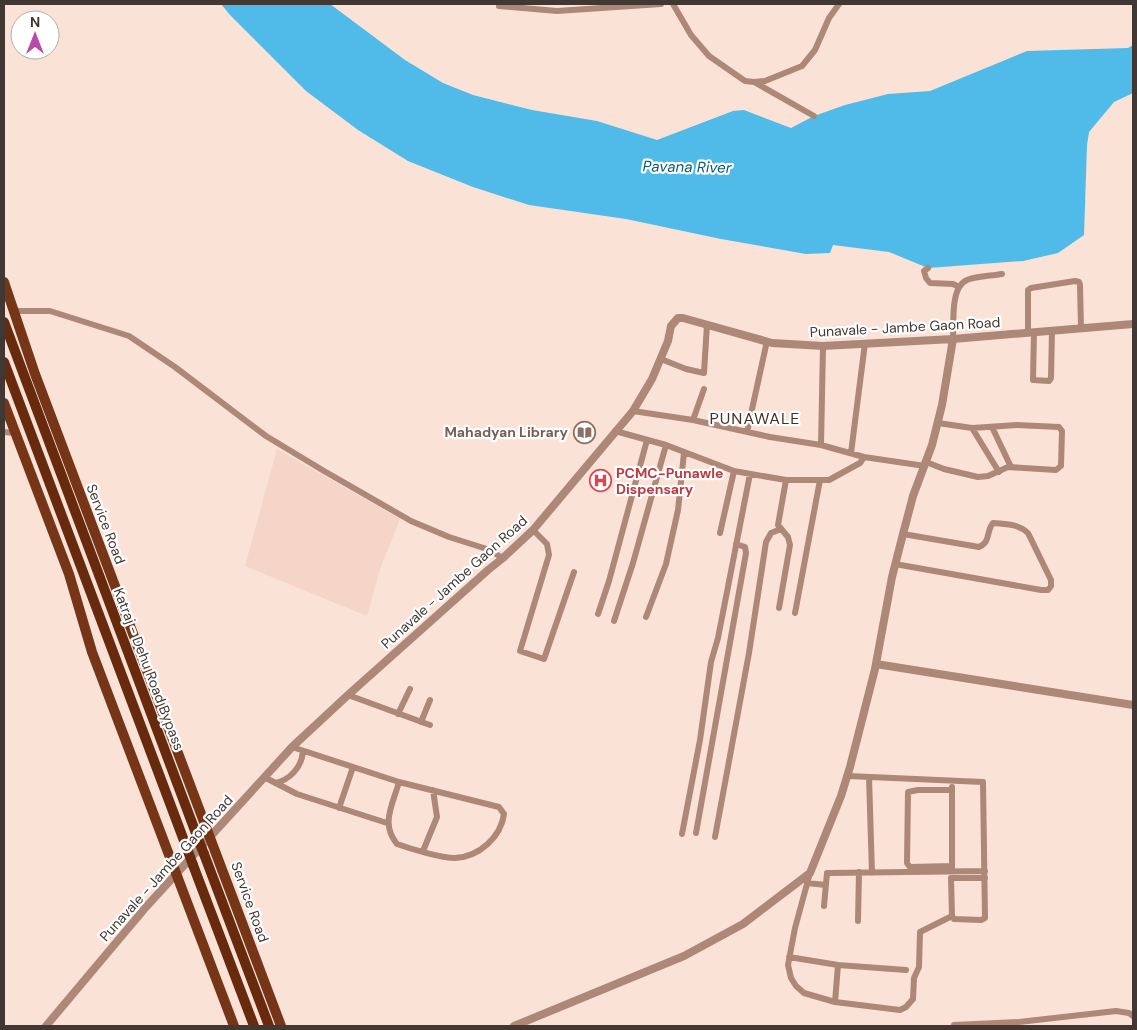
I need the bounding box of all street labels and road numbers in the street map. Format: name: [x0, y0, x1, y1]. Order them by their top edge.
street label: Punavale - Jambe Gaon Road: [809, 313, 1001, 341]
street label: Service Road: [82, 481, 130, 567]
street label: Punavale - Jambe Gaon Road: [377, 512, 531, 652]
street label: Katraj - Dehu Road Bypass: [110, 585, 188, 753]
street label: Punavale - Jambe Gaon Road: [96, 791, 236, 945]
street label: Service Road: [227, 859, 273, 945]

